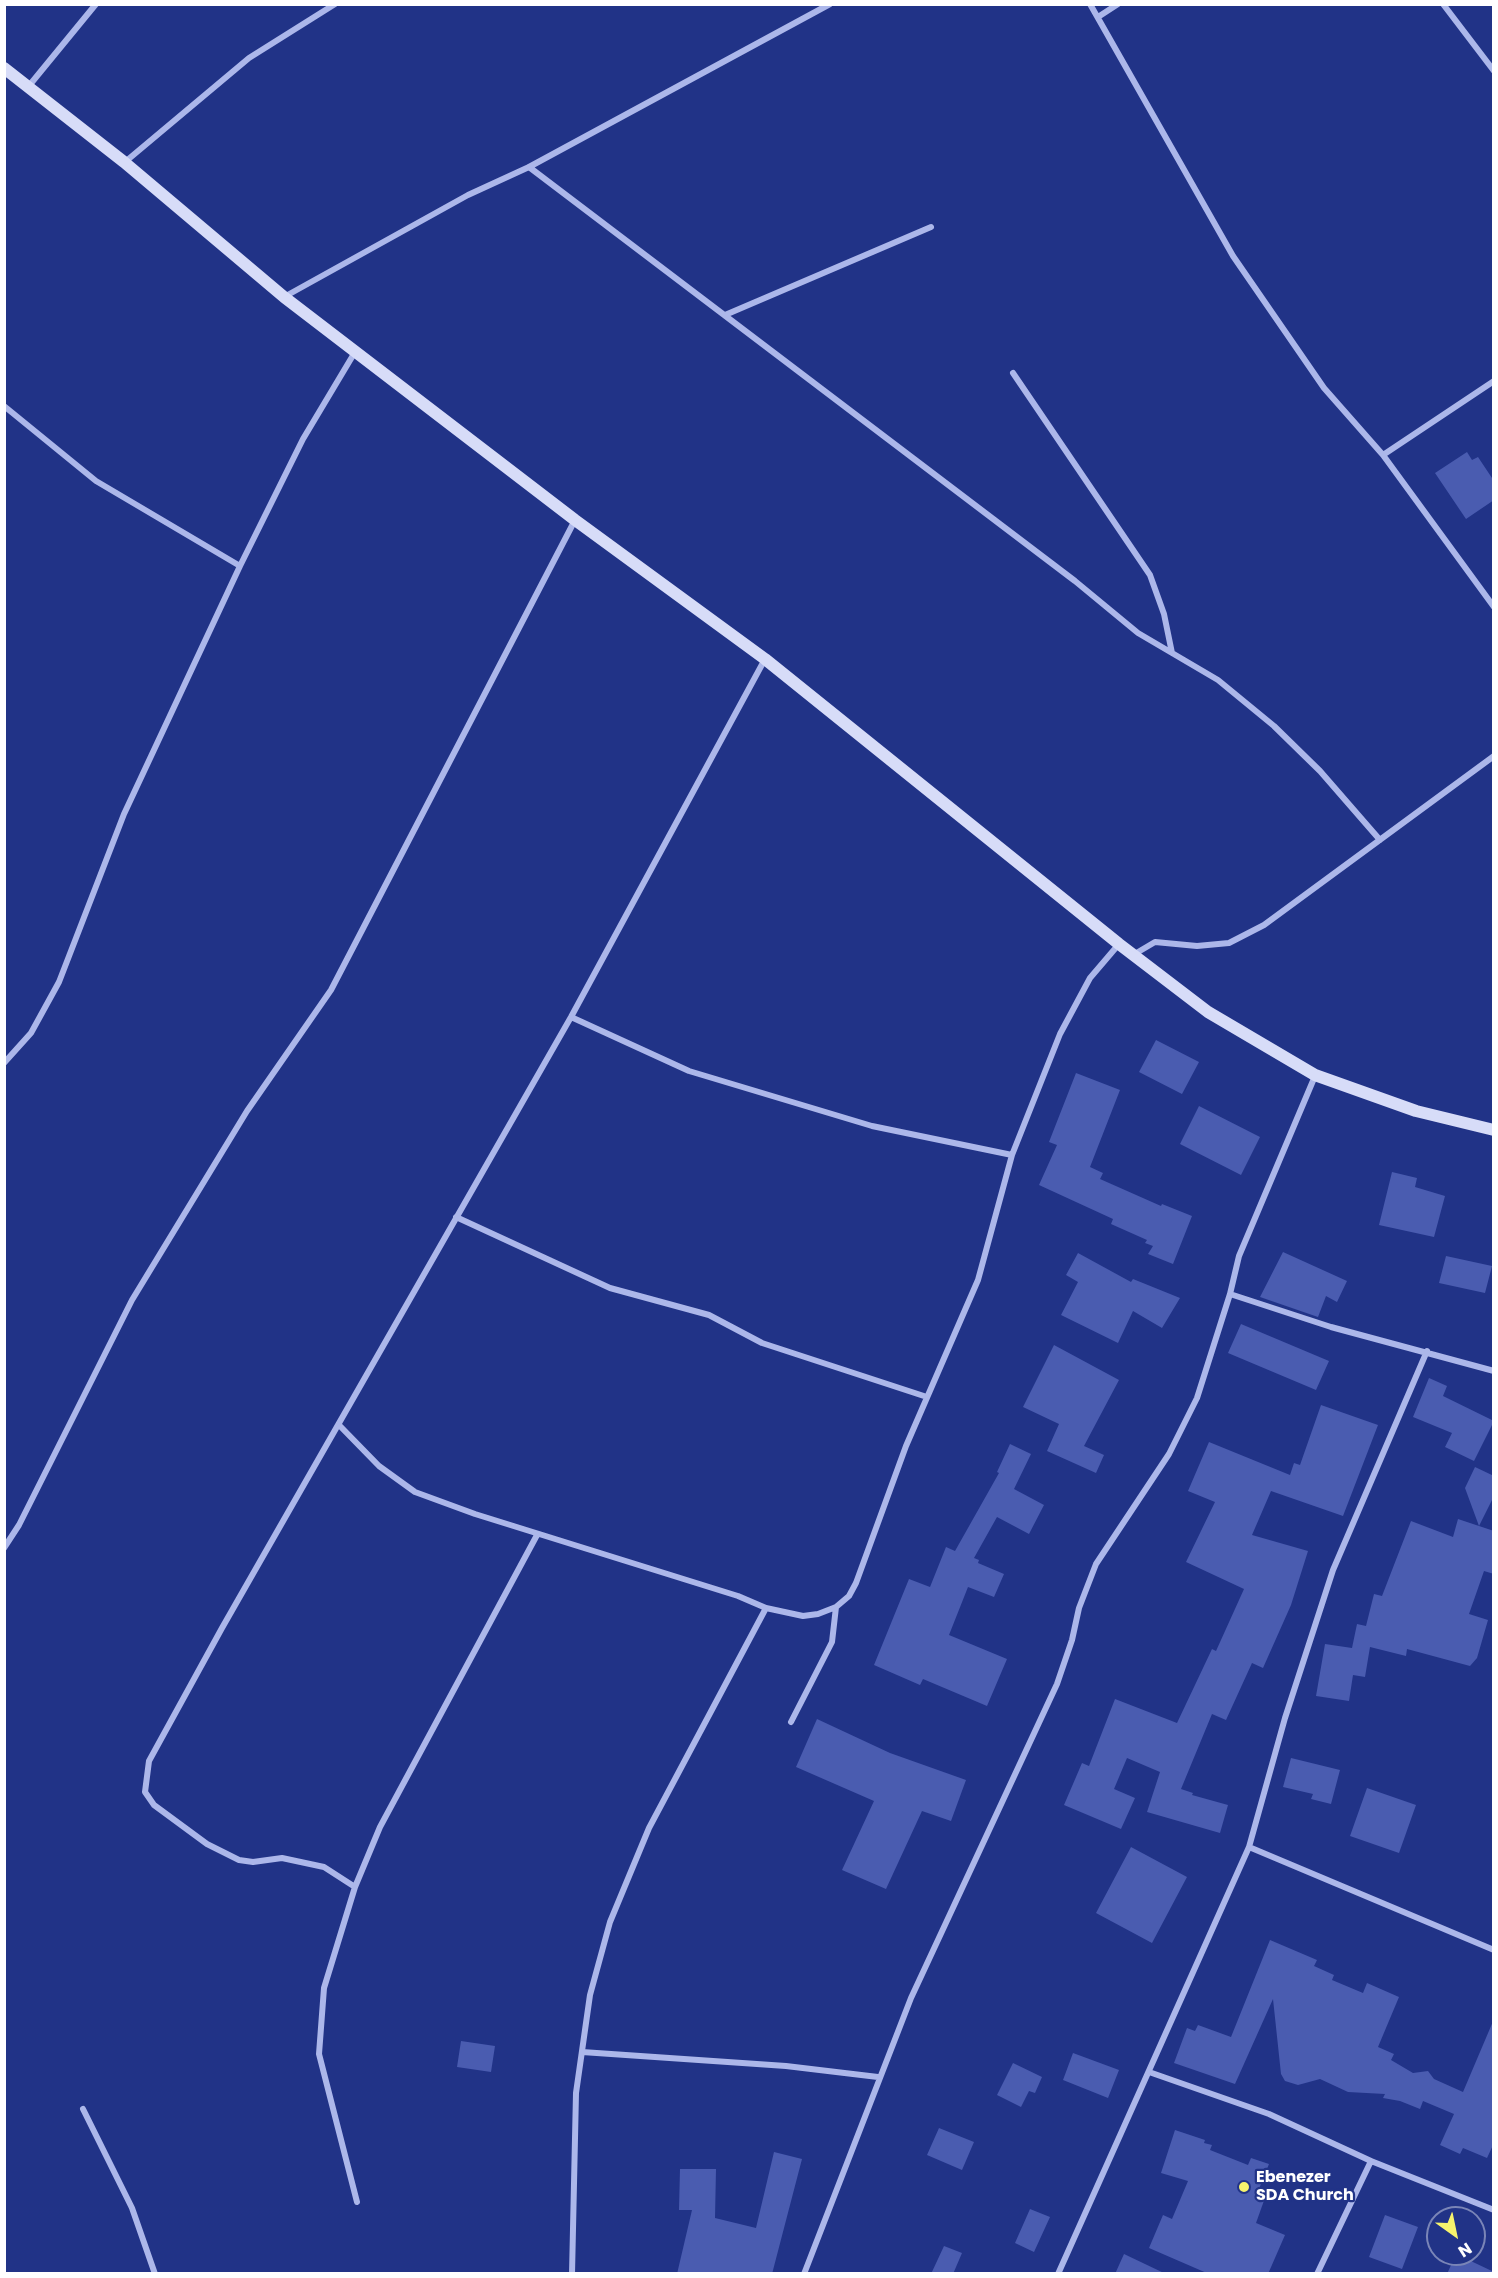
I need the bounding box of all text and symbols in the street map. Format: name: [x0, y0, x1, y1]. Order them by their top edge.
place label: Ebenezer SDA Church: [1256, 2168, 1354, 2206]
marker: Ebenezer SDA Church: [1237, 2180, 1251, 2194]
north arrow: [1426, 2206, 1486, 2266]
text: N: [1454, 2237, 1476, 2263]

